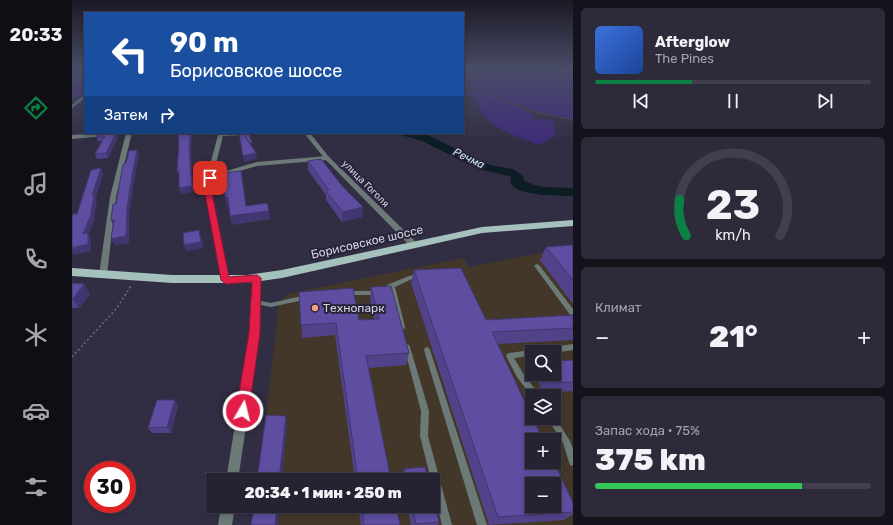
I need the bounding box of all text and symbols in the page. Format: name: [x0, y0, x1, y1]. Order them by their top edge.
text: 20:33: [10, 24, 62, 46]
text: 90 m: [170, 26, 239, 59]
icon: left: [104, 28, 156, 80]
text: Afterglow: [655, 33, 730, 51]
text: The Pines: [655, 51, 714, 66]
text: Борисовское шоссе: [170, 60, 342, 82]
icon: previous: [630, 90, 652, 112]
icon: pause: [722, 90, 744, 112]
icon: next: [814, 90, 836, 112]
icon: directions: [22, 94, 50, 122]
icon: right: [156, 104, 178, 126]
text: Затем: [104, 106, 148, 124]
water label: Речма: [451, 145, 487, 172]
street label: улица Гоголя: [339, 158, 391, 210]
pin: [193, 161, 227, 195]
icon: arrive: [199, 167, 221, 189]
icon: music: [22, 170, 50, 198]
text: 23: [706, 180, 760, 229]
street label: Борисовское шоссе: [309, 222, 425, 262]
text: km/h: [715, 226, 751, 243]
icon: phone: [22, 245, 50, 273]
text: Климат: [595, 300, 641, 315]
place label: Технопарк: [323, 301, 385, 315]
marker: Технопарк: [310, 303, 320, 313]
text: 21°: [709, 319, 758, 355]
icon: climate: [22, 321, 50, 349]
text: −: [595, 324, 609, 351]
text: +: [857, 324, 871, 351]
map controls: [525, 345, 561, 513]
button: search: [525, 345, 561, 381]
button: layers: [525, 389, 561, 425]
position arrow: [222, 390, 264, 432]
icon: car: [22, 397, 50, 425]
text: Запас хода · 75%: [595, 423, 700, 438]
button: +: [525, 433, 561, 469]
text: 375 km: [595, 442, 706, 478]
speed limit sign: 30: [84, 461, 136, 513]
icon: filters: [22, 473, 50, 501]
button: −: [525, 477, 561, 513]
text: 20:34 · 1 мин · 250 m: [244, 484, 402, 502]

